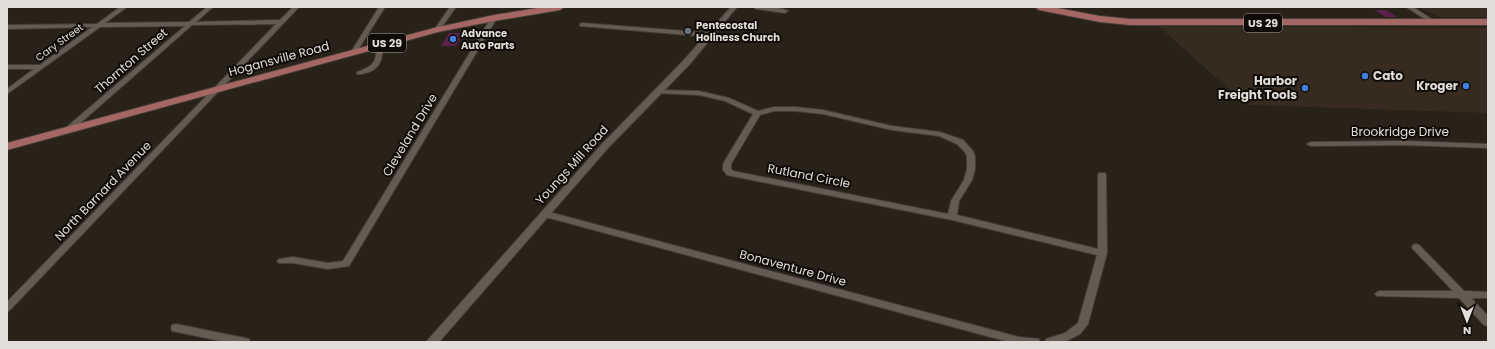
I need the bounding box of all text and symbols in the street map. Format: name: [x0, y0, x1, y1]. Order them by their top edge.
road number: US 29: [1244, 14, 1282, 32]
place label: Pentecostal Holiness Church: [696, 18, 780, 45]
street label: Cary Street: [32, 20, 87, 65]
street label: Thornton Street: [90, 24, 171, 97]
place label: Advance Auto Parts: [461, 26, 515, 53]
marker: Pentecostal Holiness Church: [683, 26, 693, 36]
road number: US 29: [368, 34, 406, 52]
marker: Advance Auto Parts: [448, 34, 458, 44]
street label: Hogansville Road: [227, 37, 331, 80]
place label: Cato: [1373, 67, 1403, 84]
marker: Cato: [1360, 71, 1370, 81]
place label: Harbor Freight Tools: [1218, 72, 1297, 103]
place label: Kroger: [1416, 77, 1458, 94]
marker: Kroger: [1461, 81, 1471, 91]
marker: Harbor Freight Tools: [1300, 83, 1310, 93]
street label: Cleveland Drive: [378, 90, 441, 179]
street label: Youngs Mill Road: [531, 121, 612, 208]
street label: Brookridge Drive: [1351, 123, 1449, 140]
street label: North Barnard Avenue: [51, 137, 155, 244]
street label: Rutland Circle: [766, 159, 852, 192]
street label: Bonaventure Drive: [738, 245, 848, 290]
north arrow: [1447, 301, 1487, 341]
text: N: [1463, 323, 1471, 339]

